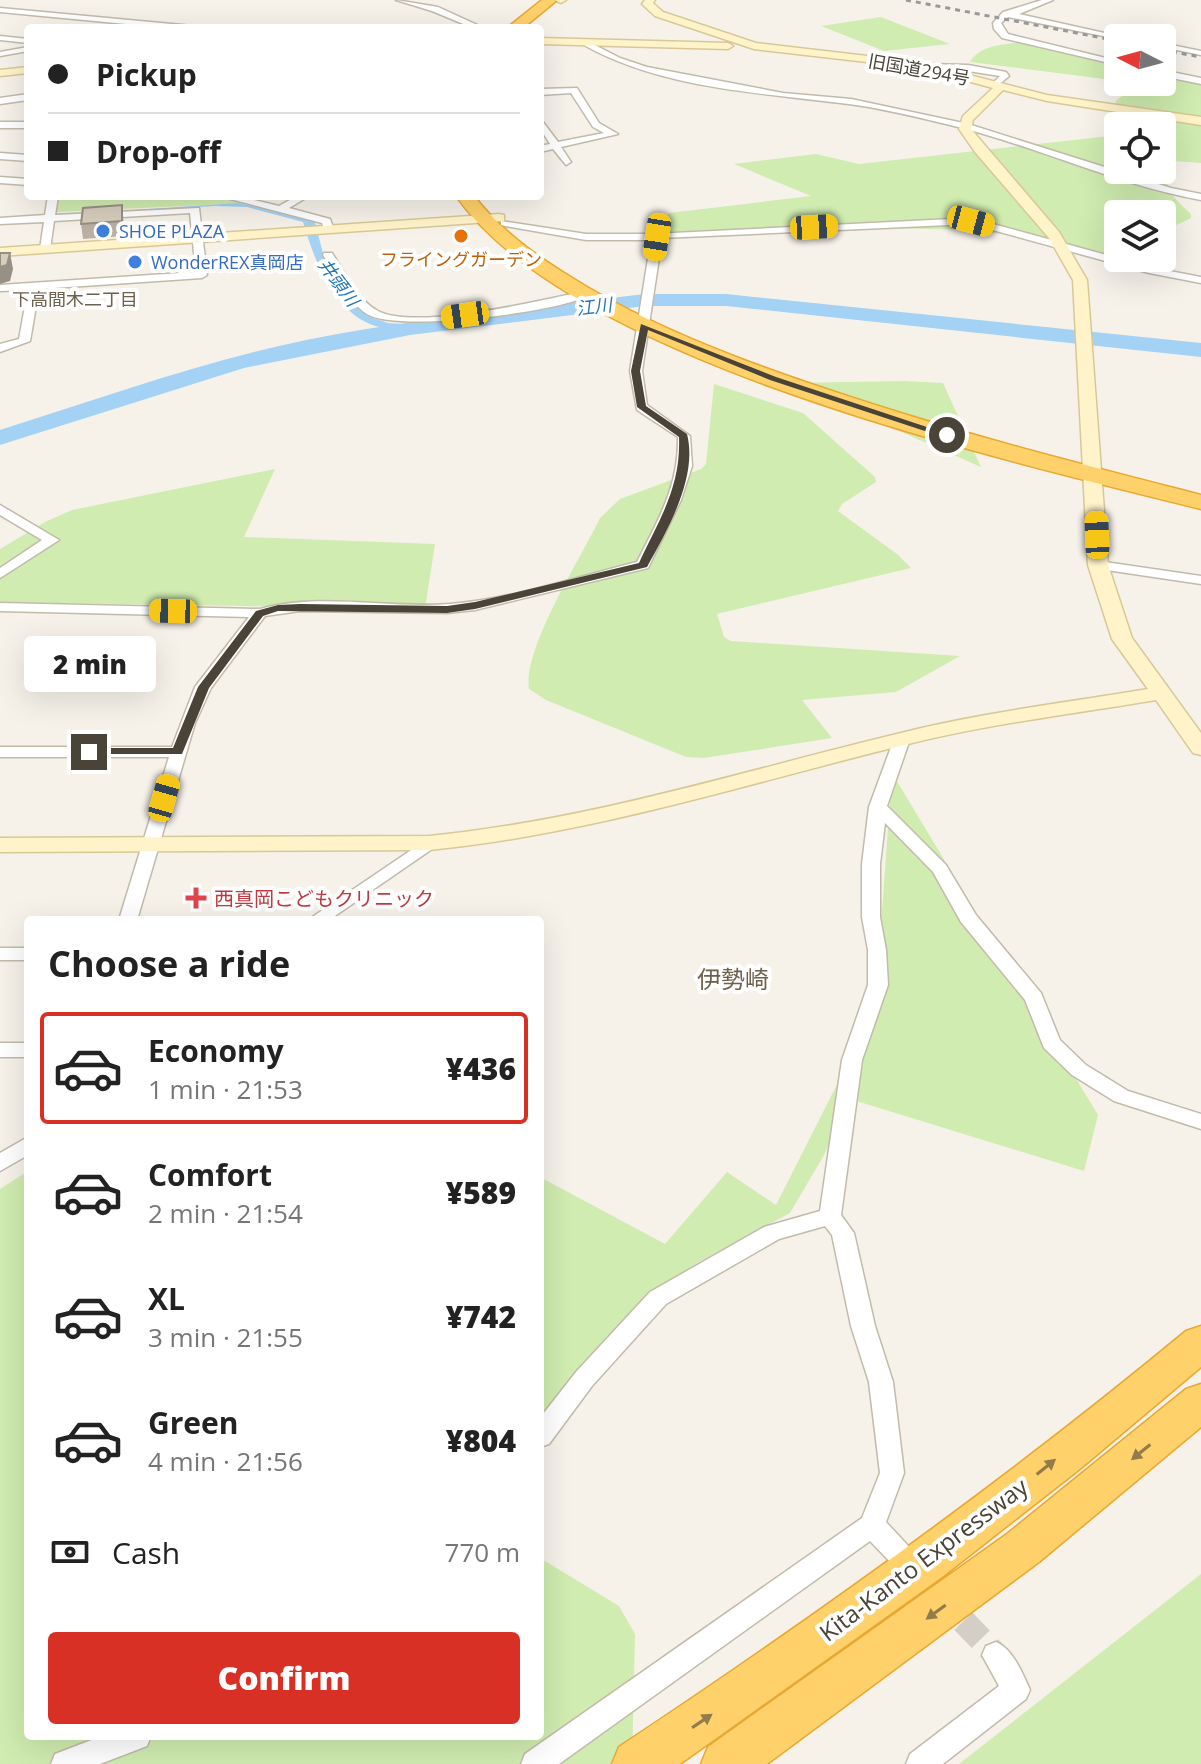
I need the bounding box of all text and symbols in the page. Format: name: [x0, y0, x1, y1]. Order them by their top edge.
north arrow: [1104, 24, 1176, 96]
map controls: [1104, 24, 1176, 272]
street label: 旧国道294号: [866, 48, 972, 90]
text: Pickup: [96, 54, 197, 95]
button: locate: [1104, 112, 1176, 184]
text: Drop-off: [96, 131, 221, 172]
button: layers: [1104, 200, 1176, 272]
car: [945, 203, 997, 239]
car: [641, 211, 673, 263]
car: [789, 214, 839, 240]
place label: SHOE PLAZA: [119, 219, 225, 243]
marker: SHOE PLAZA: [94, 222, 112, 240]
marker: フライングガーデン: [452, 227, 470, 245]
place label: フライングガーデン: [380, 247, 542, 271]
place label: WonderREX真岡店: [151, 250, 303, 274]
marker: WonderREX真岡店: [126, 253, 144, 271]
water label: 井頭川: [313, 253, 366, 312]
district label: 下高間木二丁目: [12, 287, 138, 311]
water label: 江川: [575, 292, 615, 320]
car: [440, 300, 490, 330]
route start: [929, 417, 965, 453]
car: [1084, 511, 1110, 559]
car: [149, 599, 197, 623]
callout: 2 min: [23, 636, 155, 692]
text: 2 min: [53, 646, 127, 682]
route end: [71, 734, 107, 770]
car: [146, 772, 182, 824]
place label: 西真岡こどもクリニック: [214, 885, 434, 912]
marker: 西真岡こどもクリニック: [185, 887, 207, 909]
text: Choose a ride: [48, 939, 290, 988]
district label: 伊勢崎: [697, 962, 769, 995]
text: Economy: [148, 1030, 284, 1071]
icon: car: [52, 1032, 124, 1104]
text: ¥436: [446, 1048, 516, 1089]
text: 1 min · 21:53: [148, 1071, 303, 1107]
text: Comfort: [148, 1154, 272, 1195]
icon: car: [52, 1156, 124, 1228]
text: ¥589: [446, 1172, 516, 1213]
text: 2 min · 21:54: [148, 1195, 303, 1231]
text: XL: [148, 1278, 185, 1319]
icon: car: [52, 1280, 124, 1352]
text: ¥742: [446, 1296, 516, 1337]
text: 3 min · 21:55: [148, 1319, 303, 1355]
text: Green: [148, 1402, 239, 1443]
icon: car: [52, 1404, 124, 1476]
text: ¥804: [446, 1420, 516, 1461]
text: 4 min · 21:56: [148, 1443, 303, 1479]
one-way arrow: [1130, 1443, 1151, 1460]
one-way arrow: [1036, 1459, 1056, 1476]
street label: Kita-Kanto Expressway: [812, 1469, 1035, 1648]
icon: cash: [48, 1530, 92, 1574]
text: Cash: [112, 1532, 180, 1573]
text: 770 m: [445, 1534, 520, 1570]
one-way arrow: [925, 1603, 946, 1619]
button: Confirm: [48, 1632, 520, 1724]
one-way arrow: [691, 1713, 712, 1728]

